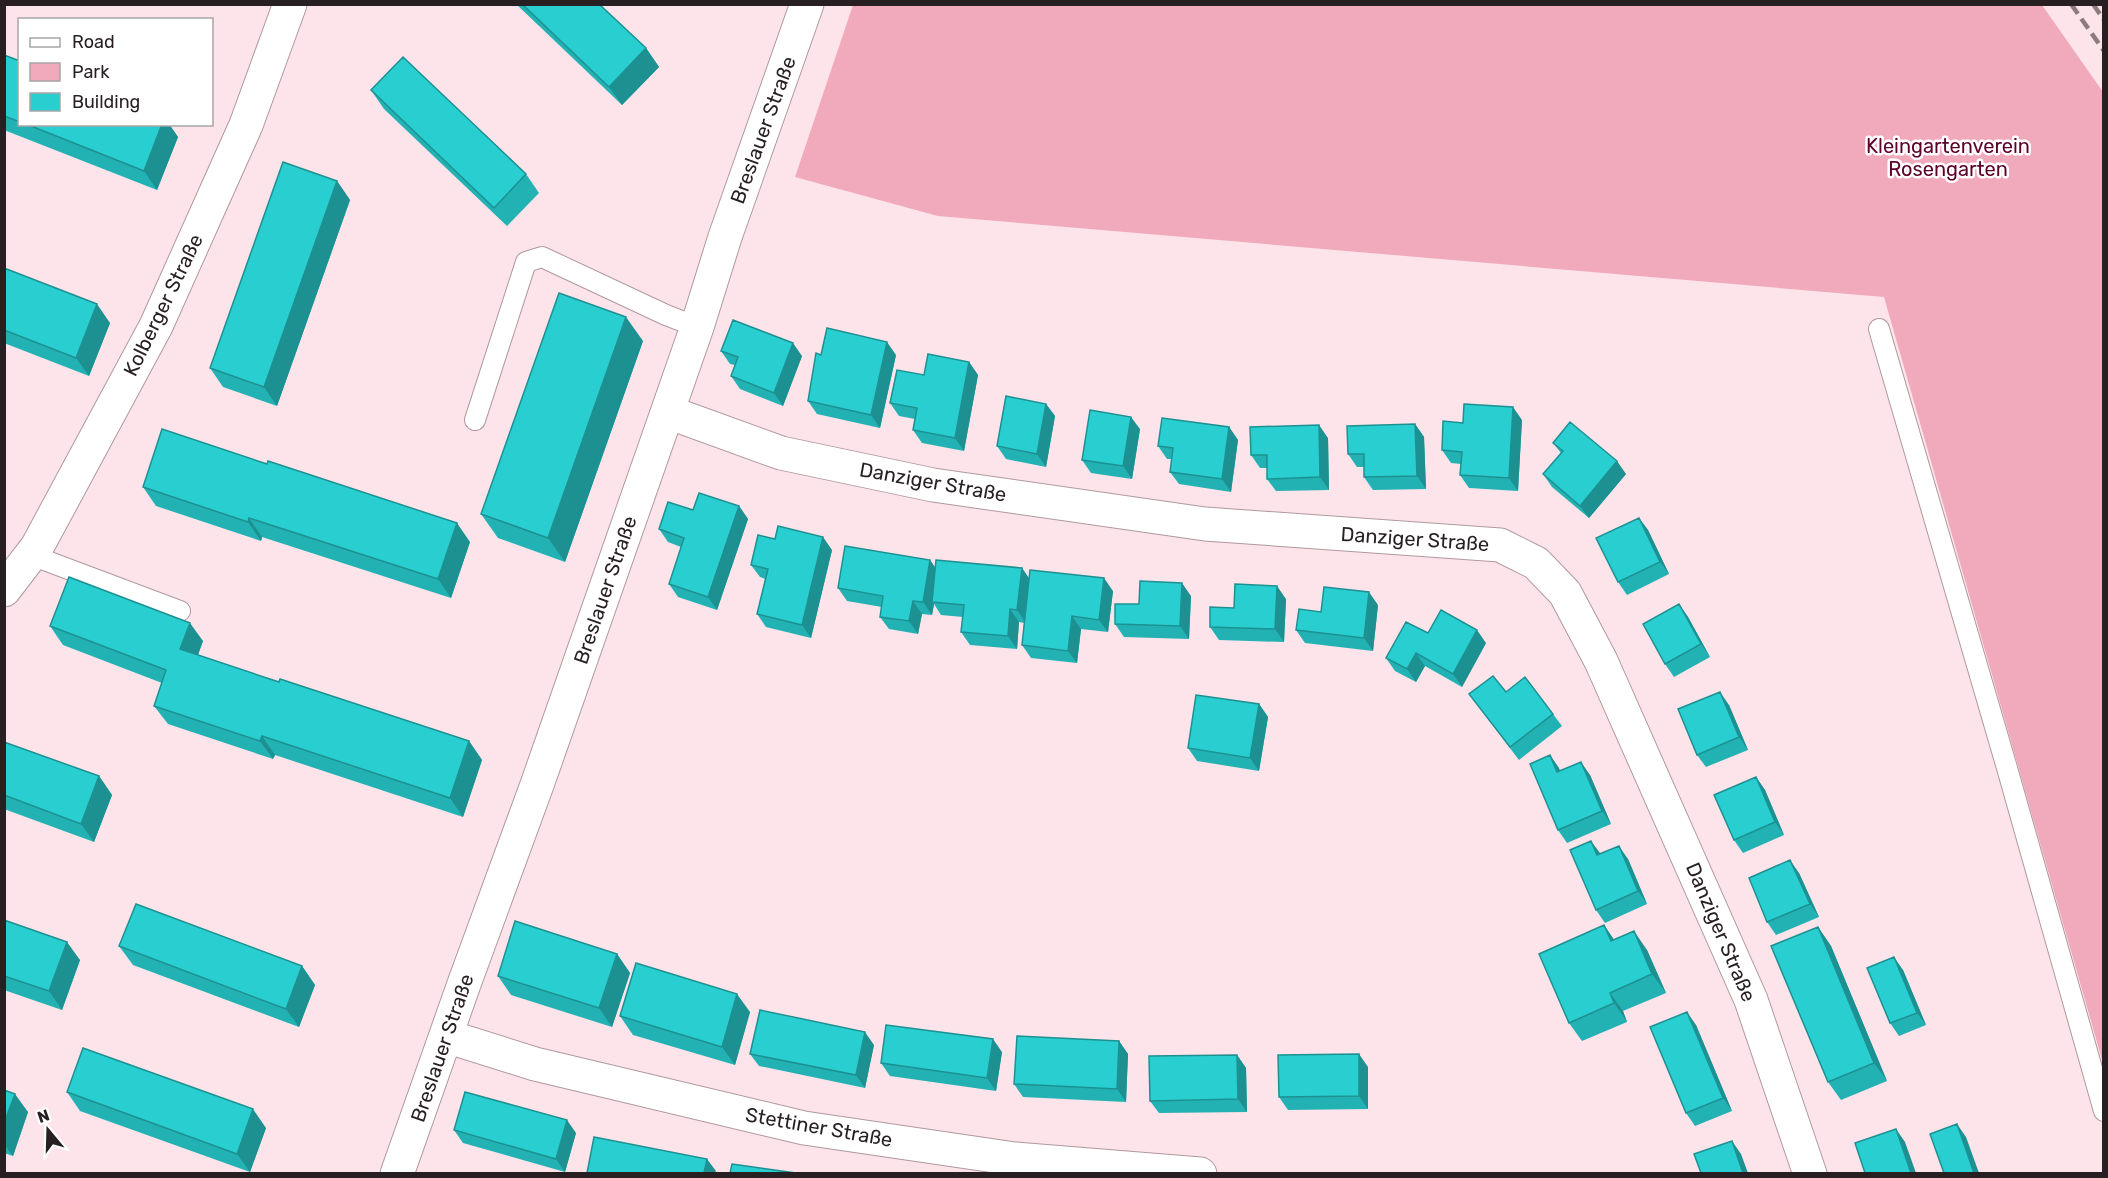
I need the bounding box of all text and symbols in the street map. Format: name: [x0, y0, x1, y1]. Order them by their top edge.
legend: [18, 18, 213, 126]
text: Road: [72, 31, 115, 53]
street label: Breslauer Straße: [725, 53, 801, 207]
text: Park: [72, 61, 110, 83]
text: Building: [72, 91, 140, 113]
park label: Kleingartenverein Rosengarten: [1866, 134, 2030, 181]
street label: Kolberger Straße: [118, 230, 208, 380]
street label: Danziger Straße: [858, 457, 1008, 507]
street label: Breslauer Straße: [568, 513, 642, 667]
street label: Danziger Straße: [1340, 522, 1490, 556]
street label: Danziger Straße: [1681, 859, 1761, 1005]
street label: Breslauer Straße: [405, 971, 479, 1125]
north arrow: [18, 1100, 78, 1160]
street label: Stettiner Straße: [744, 1102, 894, 1152]
text: N: [35, 1105, 52, 1127]

